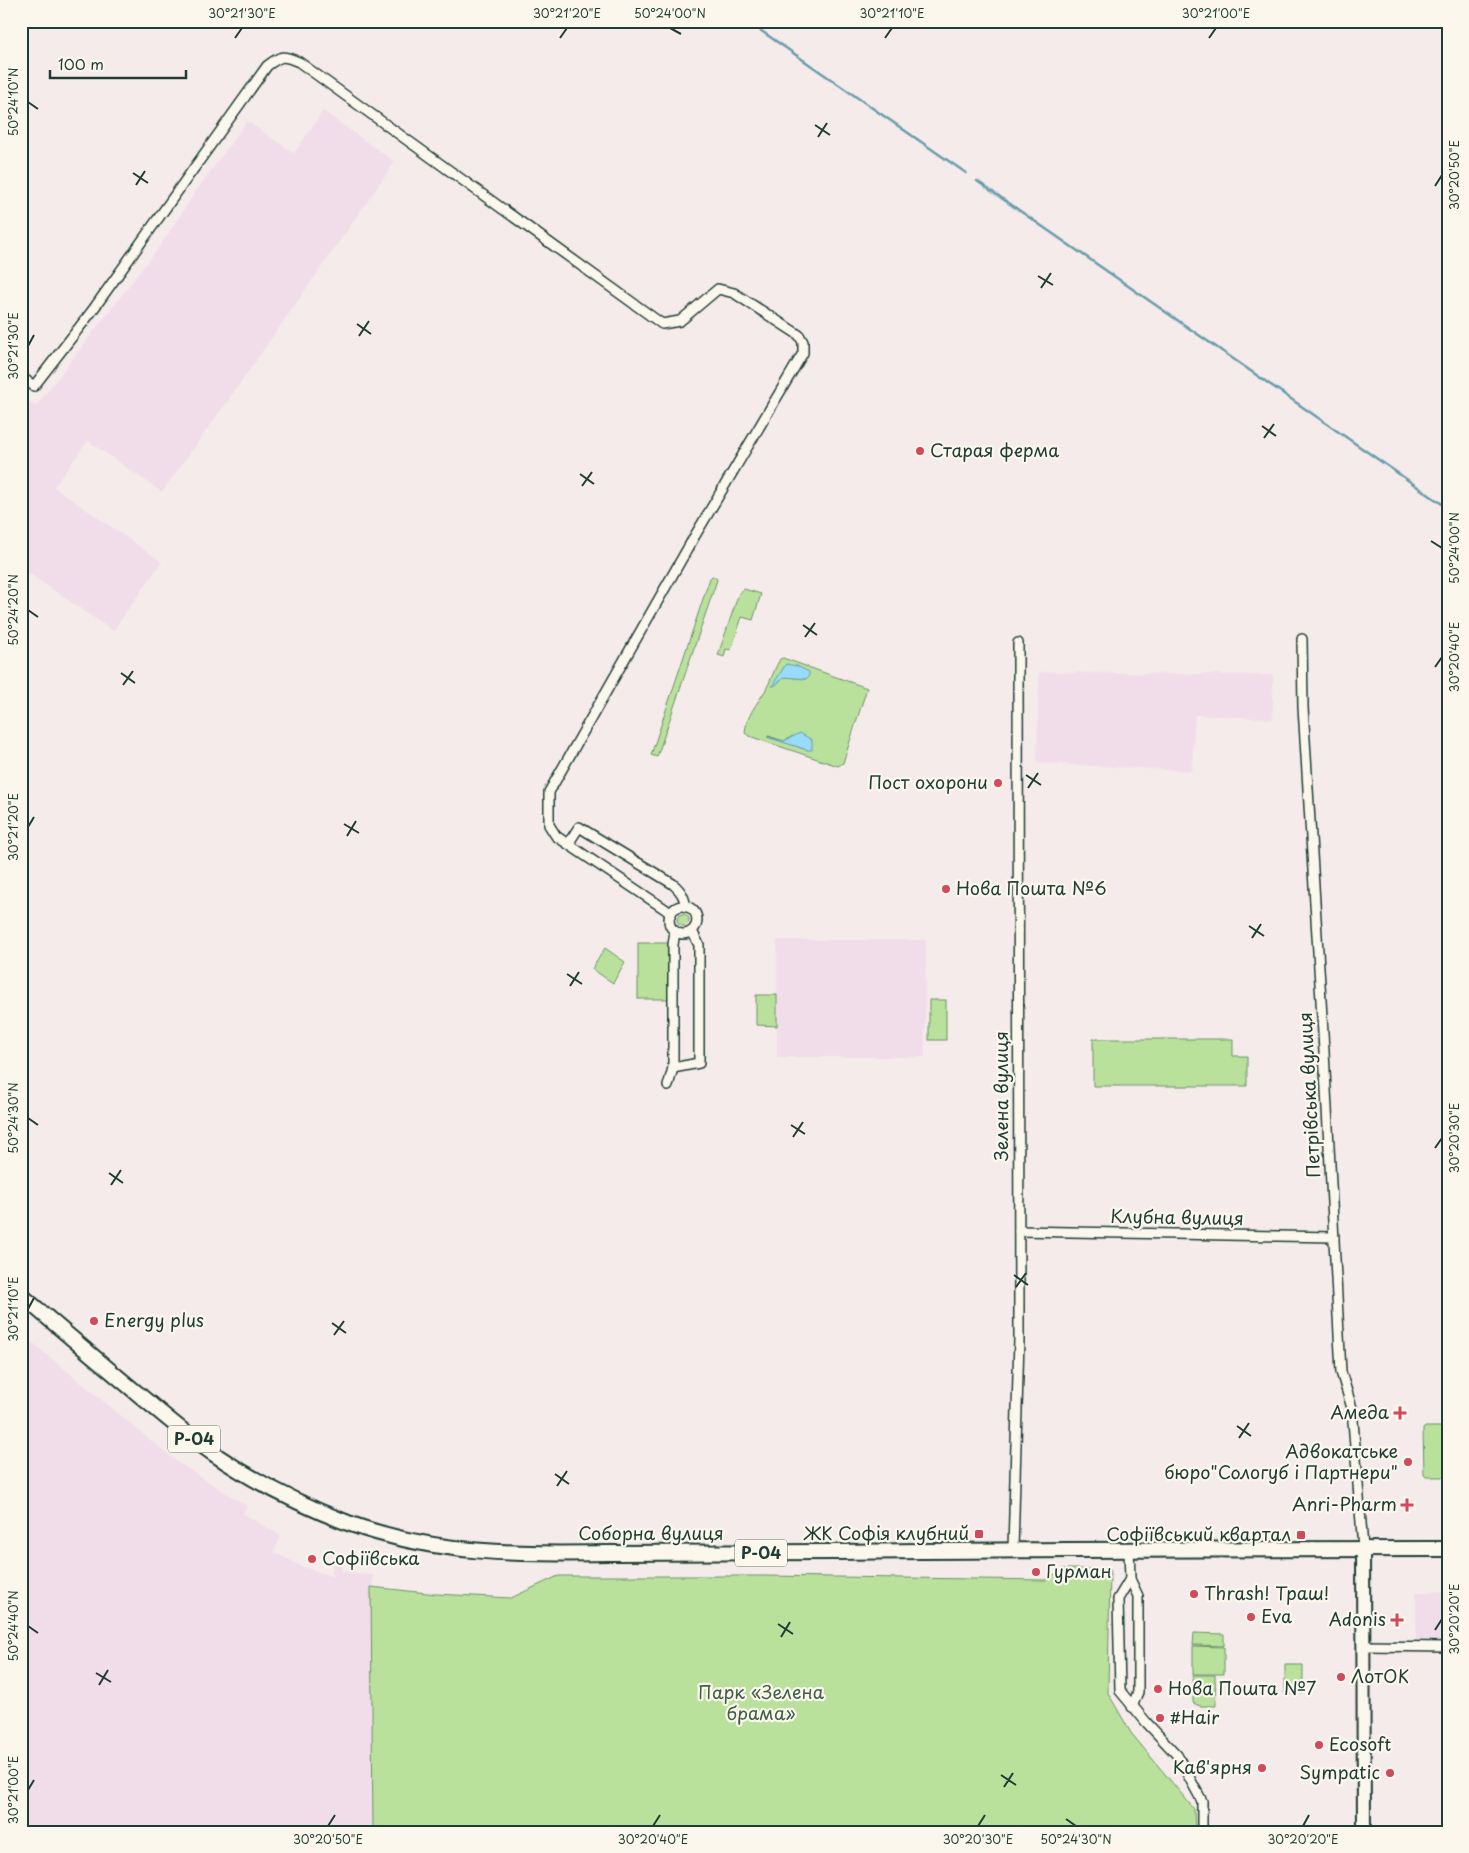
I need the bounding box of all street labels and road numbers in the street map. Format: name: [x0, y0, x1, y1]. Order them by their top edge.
street label: Петрівська вулиця: [1291, 1011, 1326, 1179]
street label: Зелена вулиця: [987, 1031, 1014, 1161]
street label: Клубна вулиця: [1110, 1202, 1244, 1231]
road number: Р-04: [168, 1426, 220, 1452]
street label: Соборна вулиця: [578, 1519, 724, 1546]
road number: Р-04: [735, 1540, 787, 1566]

